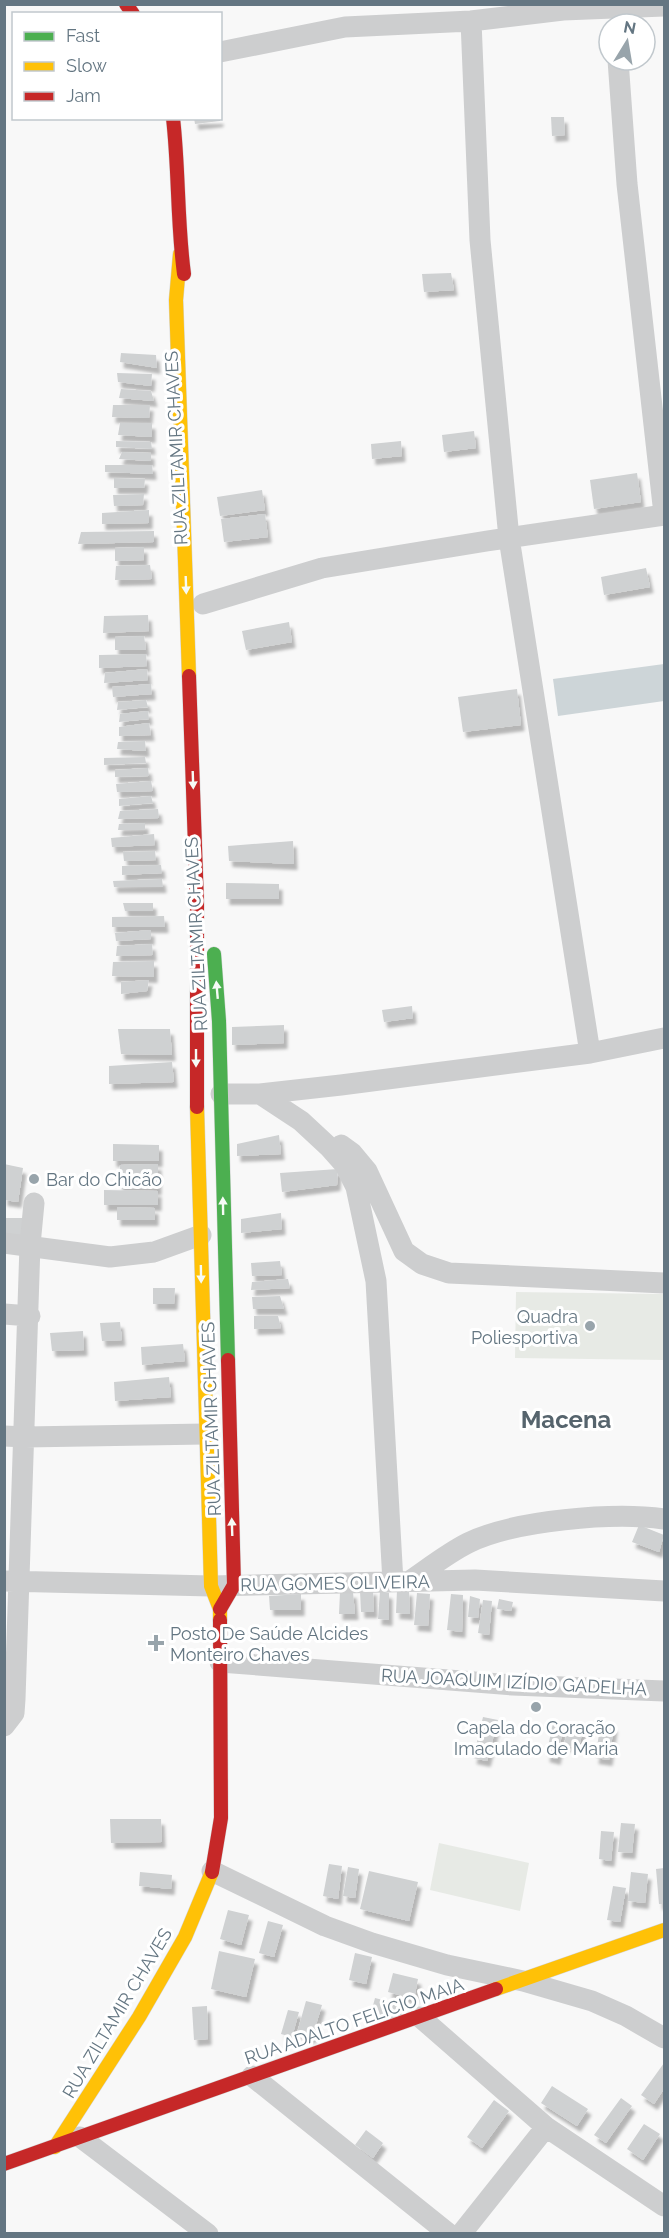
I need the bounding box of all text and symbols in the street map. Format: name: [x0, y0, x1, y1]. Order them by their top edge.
legend: [12, 12, 222, 120]
north arrow: [597, 12, 657, 72]
text: N: [622, 17, 638, 38]
text: Fast: [66, 25, 100, 46]
text: Slow: [66, 55, 107, 76]
text: Jam: [66, 85, 101, 106]
street label: RUA ZILTAMIR CHAVES: [160, 350, 192, 546]
one-way arrow: [182, 575, 191, 594]
one-way arrow: [188, 770, 198, 789]
street label: RUA ZILTAMIR CHAVES: [180, 836, 212, 1032]
one-way arrow: [212, 981, 222, 1000]
one-way arrow: [191, 1049, 201, 1068]
place label: Bar do Chicão: [46, 1169, 162, 1190]
marker: Bar do Chicão: [27, 1172, 41, 1186]
one-way arrow: [218, 1196, 228, 1215]
one-way arrow: [197, 1265, 206, 1284]
place label: Quadra Poliesportiva: [471, 1306, 578, 1348]
marker: Quadra Poliesportiva: [583, 1319, 597, 1333]
street label: RUA ZILTAMIR CHAVES: [197, 1321, 225, 1517]
district label: Macena: [521, 1405, 611, 1434]
one-way arrow: [228, 1517, 237, 1536]
street label: RUA GOMES OLIVEIRA: [240, 1571, 430, 1595]
place label: Posto De Saúde Alcides Monteiro Chaves: [170, 1623, 368, 1665]
marker: Posto De Saúde Alcides Monteiro Chaves: [147, 1634, 165, 1652]
street label: RUA JOAQUIM IZÍDIO GADELHA: [380, 1664, 648, 1699]
marker: Capela do Coração Imaculado de Maria: [529, 1700, 543, 1714]
place label: Capela do Coração Imaculado de Maria: [454, 1717, 618, 1759]
street label: RUA ZILTAMIR CHAVES: [58, 1924, 176, 2102]
street label: RUA ADALTO FELÍCIO MAIA: [241, 1973, 466, 2068]

